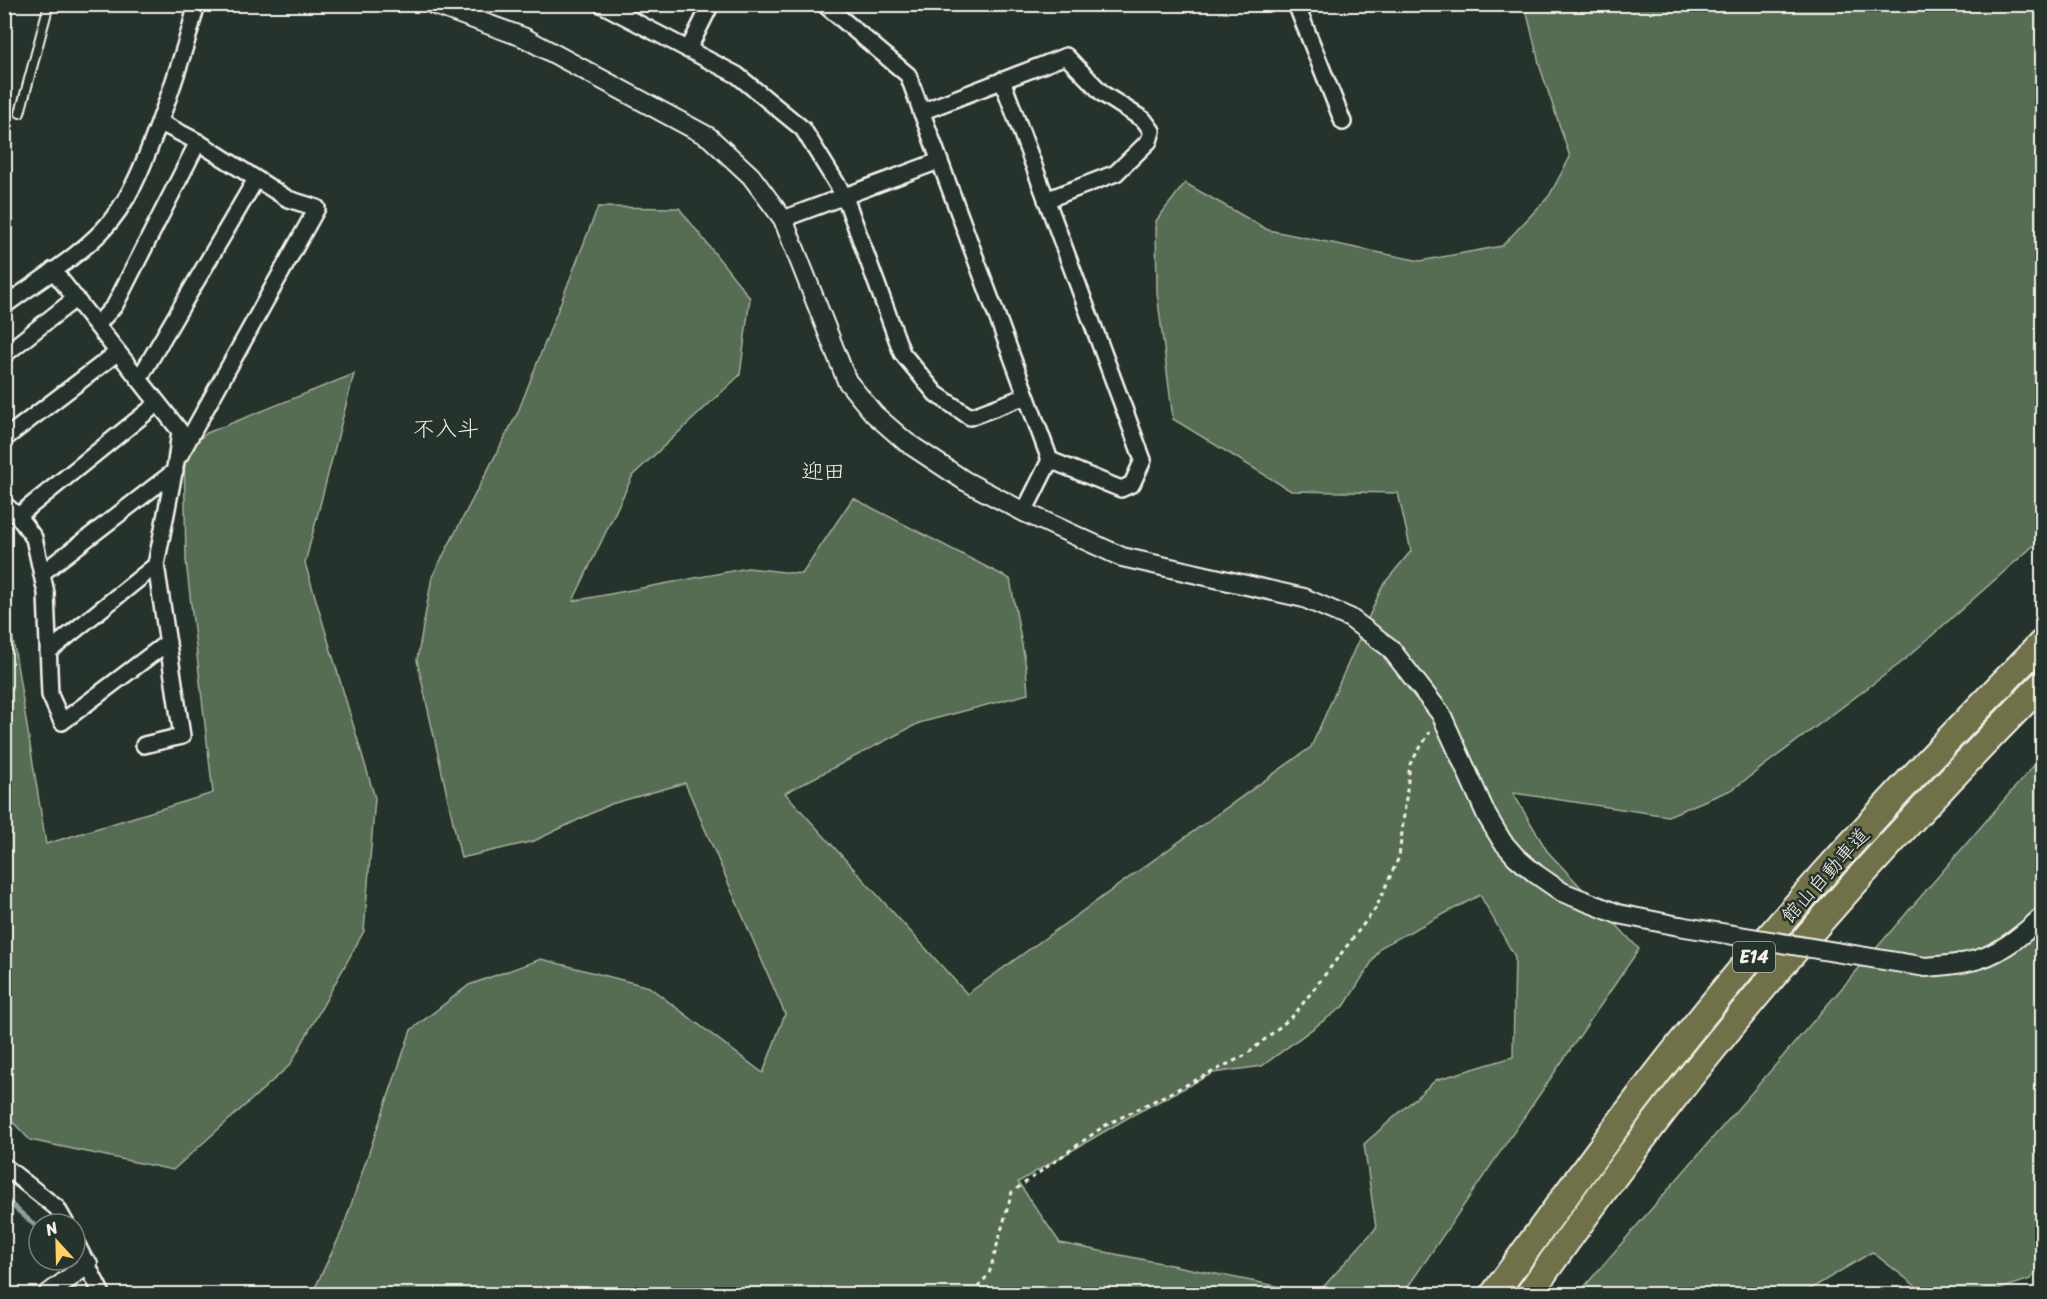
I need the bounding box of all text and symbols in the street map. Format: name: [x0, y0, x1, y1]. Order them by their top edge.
district label: 不入斗: [413, 409, 479, 448]
district label: 迎田: [801, 452, 845, 491]
street label: 館山自動車道: [1772, 819, 1879, 932]
road number: E14: [1733, 942, 1775, 972]
north arrow: [27, 1212, 87, 1272]
text: N: [40, 1213, 63, 1244]

